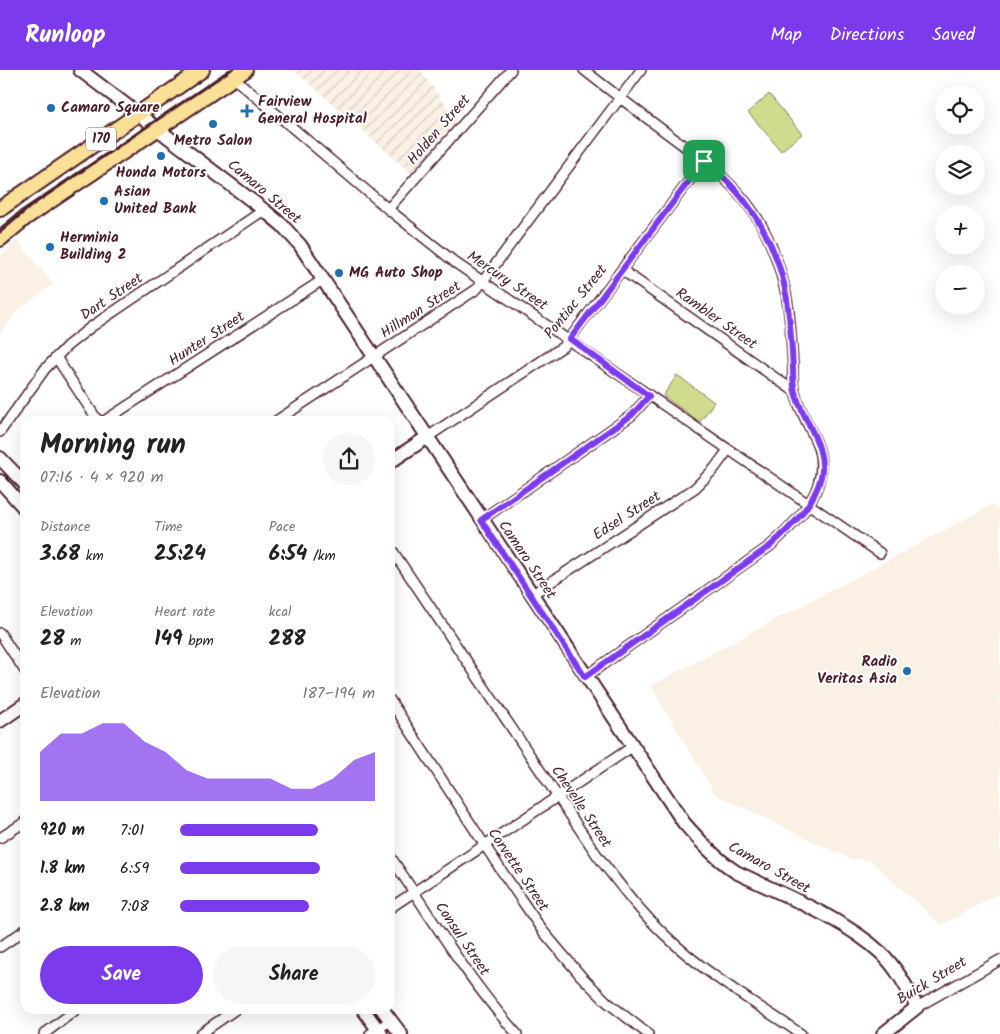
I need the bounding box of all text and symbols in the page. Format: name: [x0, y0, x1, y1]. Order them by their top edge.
text: Runloop: [25, 16, 106, 55]
text: Map: [770, 21, 802, 50]
text: Directions: [830, 21, 904, 50]
text: Saved: [932, 21, 975, 50]
map controls: [935, 85, 985, 315]
button: locate: [935, 85, 985, 135]
street label: Holden Street: [401, 89, 477, 171]
place label: Fairview General Hospital: [258, 90, 367, 131]
place label: Camaro Square: [61, 96, 160, 120]
marker: Camaro Square: [45, 102, 57, 114]
marker: Fairview General Hospital: [240, 104, 254, 118]
marker: Metro Salon: [207, 118, 219, 130]
road number: 170: [86, 128, 116, 150]
place label: Metro Salon: [174, 129, 252, 153]
pin: [683, 140, 725, 182]
button: layers: [935, 145, 985, 195]
icon: arrive: [690, 147, 718, 175]
marker: Honda Motors: [155, 150, 167, 162]
street label: Camaro Street: [222, 154, 307, 231]
place label: Honda Motors: [116, 161, 206, 185]
place label: Asian United Bank: [114, 180, 196, 221]
marker: Asian United Bank: [98, 195, 110, 207]
button: +: [935, 205, 985, 255]
place label: Herminia Building 2: [60, 226, 127, 267]
marker: Herminia Building 2: [44, 241, 56, 253]
street label: Mercury Street: [462, 245, 553, 317]
street label: Pontiac Street: [538, 259, 614, 345]
place label: MG Auto Shop: [349, 261, 443, 285]
button: −: [935, 265, 985, 315]
street label: Dart Street: [76, 267, 149, 327]
marker: MG Auto Shop: [333, 267, 345, 279]
street label: Hillman Street: [376, 275, 466, 345]
street label: Rambler Street: [670, 282, 762, 356]
street label: Hunter Street: [164, 305, 250, 373]
text: Morning run: [40, 423, 186, 468]
button: share: [323, 433, 375, 485]
text: 07:16 · 4 × 920 m: [40, 465, 164, 490]
street label: Edsel Street: [588, 485, 666, 547]
text: Distance: [40, 516, 90, 538]
text: Time: [154, 516, 183, 538]
text: Pace: [269, 516, 295, 538]
street label: Camaro Street: [492, 516, 562, 605]
text: 3.68: [40, 538, 80, 571]
text: 25:24: [154, 538, 206, 571]
text: 6:54: [269, 538, 307, 571]
text: km: [80, 545, 104, 567]
text: /km: [307, 545, 336, 567]
text: Elevation: [40, 601, 93, 623]
text: Heart rate: [154, 601, 215, 623]
text: kcal: [269, 601, 291, 623]
text: 28: [40, 623, 65, 656]
text: 149: [154, 623, 183, 656]
text: 288: [269, 623, 306, 656]
text: m: [65, 630, 81, 652]
text: bpm: [183, 630, 214, 652]
place label: Radio Veritas Asia: [817, 650, 897, 691]
marker: Radio Veritas Asia: [901, 665, 913, 677]
text: Elevation: [40, 681, 101, 706]
text: 187–194 m: [302, 681, 375, 706]
street label: Chevelle Street: [544, 761, 618, 853]
text: 920 m: [40, 818, 85, 843]
text: 7:01: [120, 818, 144, 843]
street label: Corvette Street: [481, 823, 555, 917]
street label: Camaro Street: [723, 835, 815, 901]
text: 1.8 km: [40, 856, 85, 881]
text: 6:59: [120, 856, 149, 881]
text: 2.8 km: [40, 894, 90, 919]
text: 7:08: [120, 894, 149, 919]
street label: Consul Street: [428, 897, 496, 981]
button: Save: [40, 946, 203, 1004]
button: Share: [213, 946, 375, 1004]
street label: Buick Street: [892, 951, 972, 1011]

